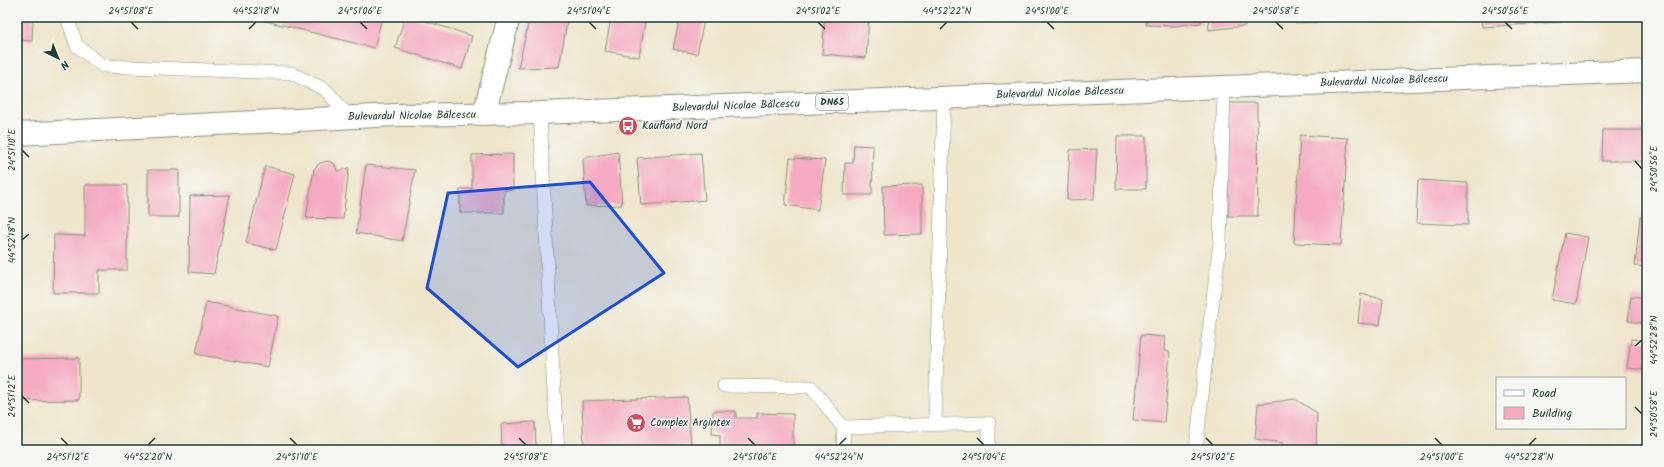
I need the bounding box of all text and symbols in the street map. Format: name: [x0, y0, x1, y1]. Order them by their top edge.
text: 24°51'08"E: [109, 3, 155, 19]
text: 44°52'18"N: [233, 3, 279, 19]
text: 24°51'06"E: [338, 3, 383, 19]
text: 24°51'04"E: [567, 3, 612, 19]
text: 24°51'02"E: [796, 3, 841, 19]
text: 44°52'22"N: [923, 3, 972, 19]
text: 24°51'00"E: [1025, 3, 1070, 19]
text: 24°50'58"E: [1252, 3, 1301, 19]
text: 24°50'56"E: [1482, 3, 1529, 19]
north arrow: [38, 38, 78, 78]
text: N: [55, 56, 73, 74]
street label: Bulevardul Nicolae Bălcescu: [1320, 70, 1449, 92]
street label: Bulevardul Nicolae Bălcescu: [996, 82, 1125, 104]
road number: DN65: [816, 94, 848, 110]
street label: Bulevardul Nicolae Bălcescu: [672, 95, 801, 117]
street label: Bulevardul Nicolae Bălcescu: [348, 106, 477, 126]
bus stop icon: Kaufland Nord: [617, 115, 639, 137]
place label: Kaufland Nord: [642, 117, 708, 135]
text: 24°51'10"E: [4, 128, 20, 171]
text: 24°50'56"E: [1646, 145, 1662, 192]
text: 44°52'18"N: [4, 217, 20, 263]
text: 44°52'28"N: [1646, 315, 1662, 364]
text: 24°51'12"E: [4, 373, 20, 417]
legend: [1496, 377, 1626, 429]
text: Road: [1532, 384, 1557, 403]
text: 24°50'58"E: [1646, 389, 1662, 438]
text: Building: [1532, 404, 1572, 423]
supermarket icon: Complex Argintex: [625, 412, 647, 434]
place label: Complex Argintex: [650, 414, 731, 432]
text: 24°51'12"E: [47, 449, 91, 465]
text: 44°52'20"N: [124, 449, 172, 465]
text: 24°51'10"E: [276, 449, 319, 465]
text: 24°51'08"E: [504, 449, 550, 465]
text: 24°51'06"E: [733, 449, 778, 465]
text: 44°52'24"N: [815, 449, 863, 465]
text: 24°51'04"E: [962, 449, 1007, 465]
text: 24°51'02"E: [1191, 449, 1236, 465]
text: 24°51'00"E: [1420, 449, 1465, 465]
text: 44°52'28"N: [1505, 449, 1554, 465]

